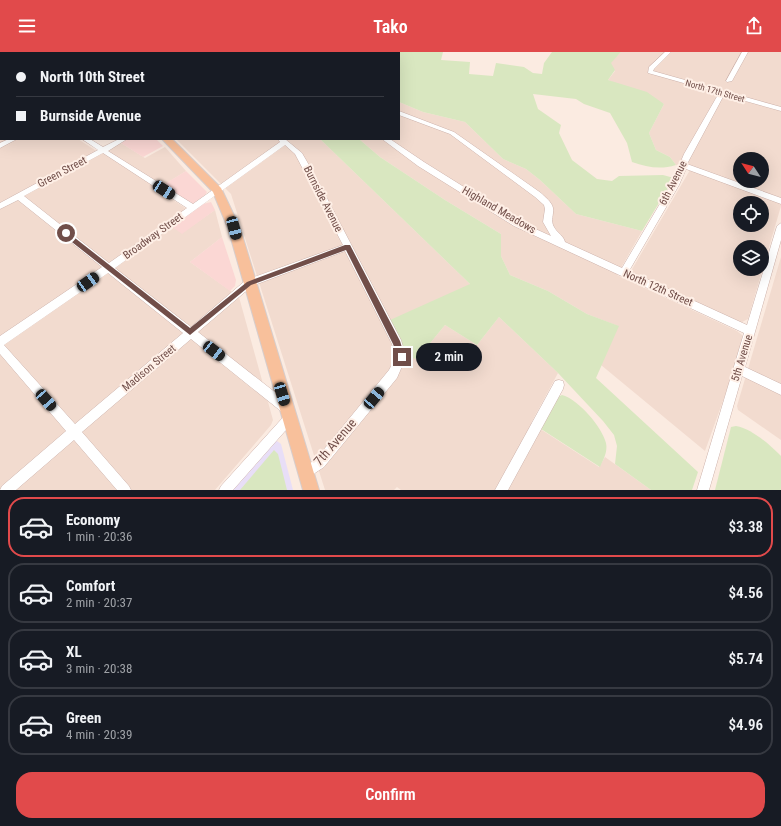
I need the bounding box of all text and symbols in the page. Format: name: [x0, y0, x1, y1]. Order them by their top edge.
icon: menu: [16, 15, 38, 37]
icon: share: [743, 15, 765, 37]
text: Tako: [373, 16, 408, 37]
text: North 10th Street: [40, 68, 145, 86]
street label: North 17th Street: [684, 78, 746, 104]
text: Burnside Avenue: [40, 107, 141, 125]
north arrow: [733, 152, 769, 188]
map controls: [733, 152, 769, 276]
street label: Green Street: [35, 154, 89, 190]
street label: 6th Avenue: [656, 159, 690, 207]
street label: Burnside Avenue: [301, 164, 345, 234]
car: [151, 178, 177, 202]
street label: Highland Meadows: [460, 184, 538, 236]
button: locate: [733, 196, 769, 232]
street label: Broadway Street: [121, 210, 185, 262]
car: [225, 215, 243, 241]
route start: [57, 224, 75, 242]
button: layers: [733, 240, 769, 276]
street label: North 12th Street: [621, 267, 695, 309]
car: [75, 270, 101, 294]
street label: 5th Avenue: [729, 333, 755, 383]
car: [201, 339, 227, 363]
street label: Madison Street: [120, 342, 178, 394]
callout: 2 min: [416, 343, 482, 371]
route end: [393, 348, 411, 366]
text: 2 min: [435, 349, 463, 364]
car: [273, 381, 291, 407]
car: [362, 385, 386, 411]
car: [34, 387, 58, 413]
street label: 7th Avenue: [311, 416, 359, 468]
icon: car: [18, 509, 54, 545]
text: Economy: [66, 511, 120, 529]
text: $3.38: [729, 518, 763, 536]
text: 1 min · 20:36: [66, 529, 132, 544]
icon: car: [18, 575, 54, 611]
text: Comfort: [66, 577, 115, 595]
text: $4.56: [729, 584, 763, 602]
text: 2 min · 20:37: [66, 595, 132, 610]
icon: car: [18, 641, 54, 677]
text: XL: [66, 643, 82, 661]
text: $5.74: [729, 650, 763, 668]
text: 3 min · 20:38: [66, 661, 132, 676]
icon: car: [18, 707, 54, 743]
text: Green: [66, 709, 101, 727]
text: $4.96: [729, 716, 763, 734]
text: 4 min · 20:39: [66, 727, 132, 742]
button: Confirm: [16, 772, 765, 818]

